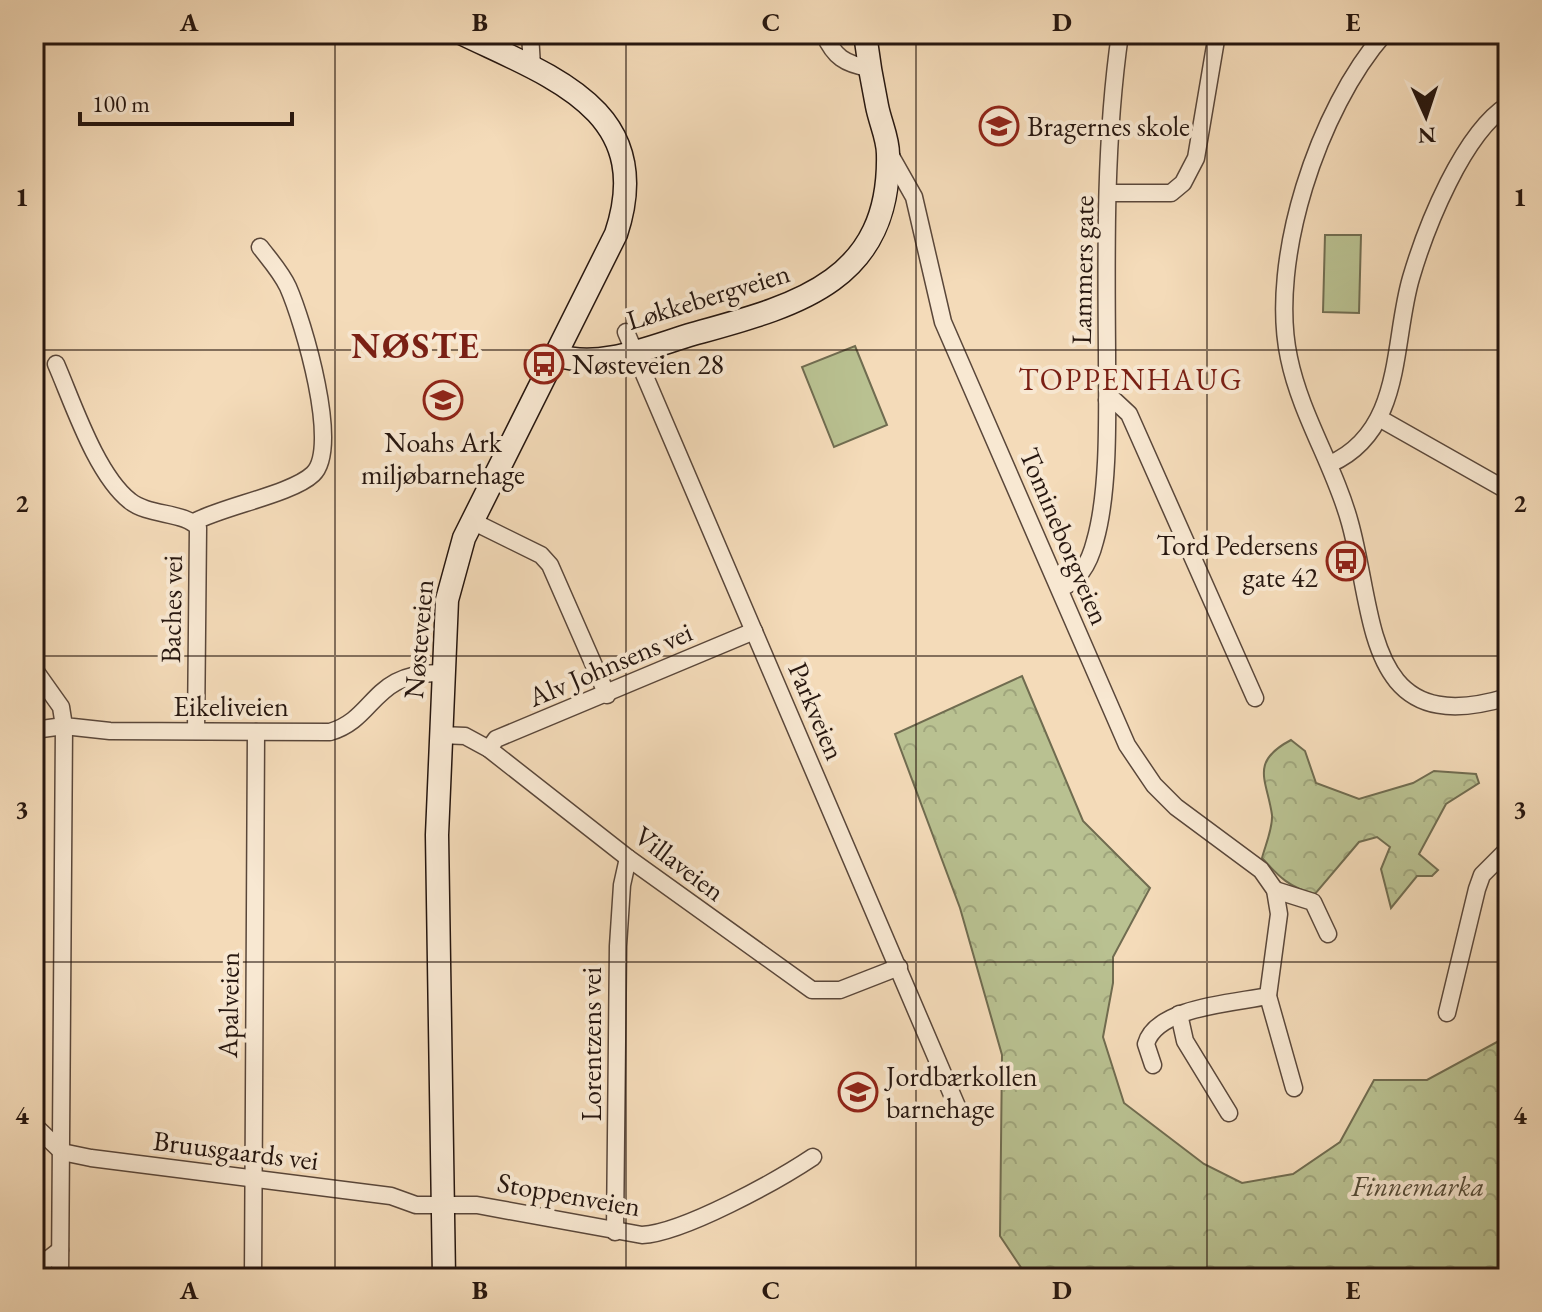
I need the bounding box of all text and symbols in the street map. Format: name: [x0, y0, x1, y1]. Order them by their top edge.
text: A: [179, 5, 199, 39]
text: B: [472, 5, 488, 39]
text: C: [762, 5, 780, 39]
text: D: [1052, 5, 1072, 39]
text: E: [1346, 5, 1361, 39]
scale bar: [80, 76, 292, 126]
north arrow: [1386, 76, 1466, 156]
text: 100 m: [92, 88, 150, 119]
school or university icon: Bragernes skole: [978, 105, 1020, 147]
place label: Bragernes skole: [1027, 108, 1190, 144]
text: N: [1417, 121, 1437, 150]
text: 1: [15, 180, 29, 214]
text: 1: [1513, 180, 1527, 214]
street label: Lammers gate: [1063, 195, 1101, 345]
street label: Løkkebergveien: [622, 254, 794, 338]
district label: NØSTE: [351, 322, 481, 369]
bus stop icon: Nøsteveien 28: [523, 343, 565, 385]
place label: Nøsteveien 28: [572, 346, 724, 382]
district label: TOPPENHAUG: [1018, 360, 1244, 399]
school or university icon: Noahs Ark miljøbarnehage: [422, 379, 464, 421]
place label: Noahs Ark miljøbarnehage: [361, 424, 525, 492]
street label: Tomineborgveien: [1012, 442, 1119, 630]
text: 2: [15, 486, 29, 520]
text: 2: [1513, 486, 1527, 520]
place label: Tord Pedersens gate 42: [1156, 527, 1319, 595]
bus stop icon: Tord Pedersens gate 42: [1325, 540, 1367, 582]
street label: Baches vei: [152, 554, 190, 663]
street label: Nøsteveien: [395, 578, 441, 700]
street label: Alv Johnsens vei: [522, 613, 698, 715]
street label: Parkveien: [780, 657, 854, 766]
street label: Eikeliveien: [173, 688, 289, 724]
text: 3: [15, 792, 29, 826]
text: 3: [1513, 792, 1527, 826]
street label: Villaveien: [628, 817, 733, 909]
street label: Apalveien: [209, 951, 247, 1059]
street label: Lorentzens vei: [573, 967, 609, 1121]
place label: Jordbærkollen barnehage: [884, 1058, 1038, 1126]
school or university icon: Jordbærkollen barnehage: [837, 1071, 879, 1113]
text: 4: [15, 1098, 29, 1132]
text: 4: [1513, 1098, 1527, 1132]
street label: Bruusgaards vei: [151, 1122, 321, 1178]
street label: Stoppenveien: [495, 1164, 644, 1224]
park label: Finnemarka: [1351, 1168, 1484, 1204]
text: A: [179, 1273, 199, 1307]
text: B: [472, 1273, 488, 1307]
text: C: [762, 1273, 780, 1307]
text: D: [1052, 1273, 1072, 1307]
text: E: [1346, 1273, 1361, 1307]

